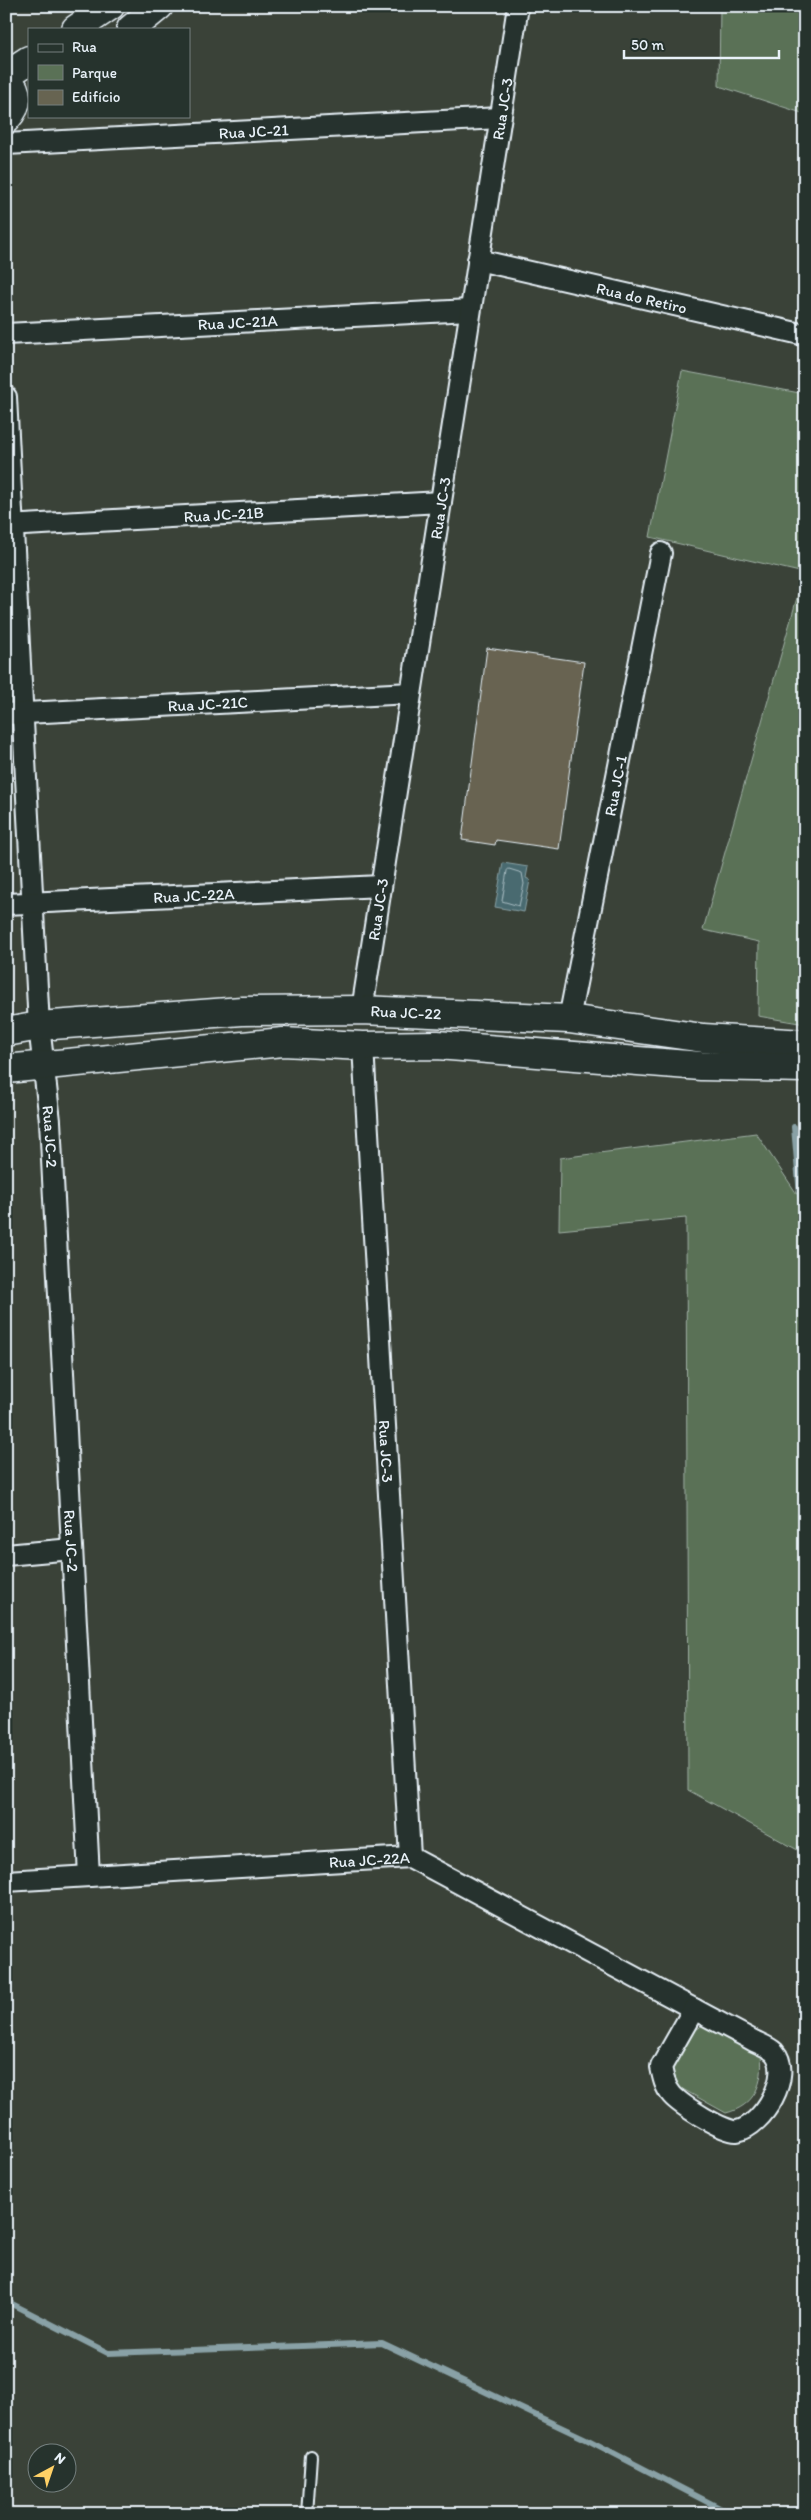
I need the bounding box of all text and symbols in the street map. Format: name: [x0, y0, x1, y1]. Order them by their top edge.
legend: [28, 28, 190, 118]
scale bar: [624, 28, 778, 60]
text: 50 m: [631, 36, 664, 54]
text: Rua: [72, 38, 97, 56]
text: Parque: [72, 64, 117, 82]
street label: Rua JC-3: [488, 76, 516, 141]
text: Edifício: [72, 88, 120, 106]
street label: Rua JC-21: [218, 120, 290, 142]
street label: Rua do Retiro: [595, 278, 689, 317]
street label: Rua JC-21A: [197, 310, 278, 334]
street label: Rua JC-3: [426, 475, 454, 541]
street label: Rua JC-21B: [183, 502, 264, 526]
street label: Rua JC-21C: [167, 692, 248, 715]
street label: Rua JC-1: [600, 753, 630, 818]
street label: Rua JC-3: [363, 876, 392, 942]
street label: Rua JC-22A: [153, 884, 235, 906]
street label: Rua JC-22: [370, 1001, 442, 1023]
street label: Rua JC-2: [39, 1104, 62, 1169]
street label: Rua JC-3: [375, 1419, 398, 1484]
street label: Rua JC-2: [61, 1509, 83, 1573]
street label: Rua JC-22A: [328, 1848, 410, 1871]
north arrow: [28, 2442, 78, 2492]
text: N: [51, 2449, 69, 2468]

